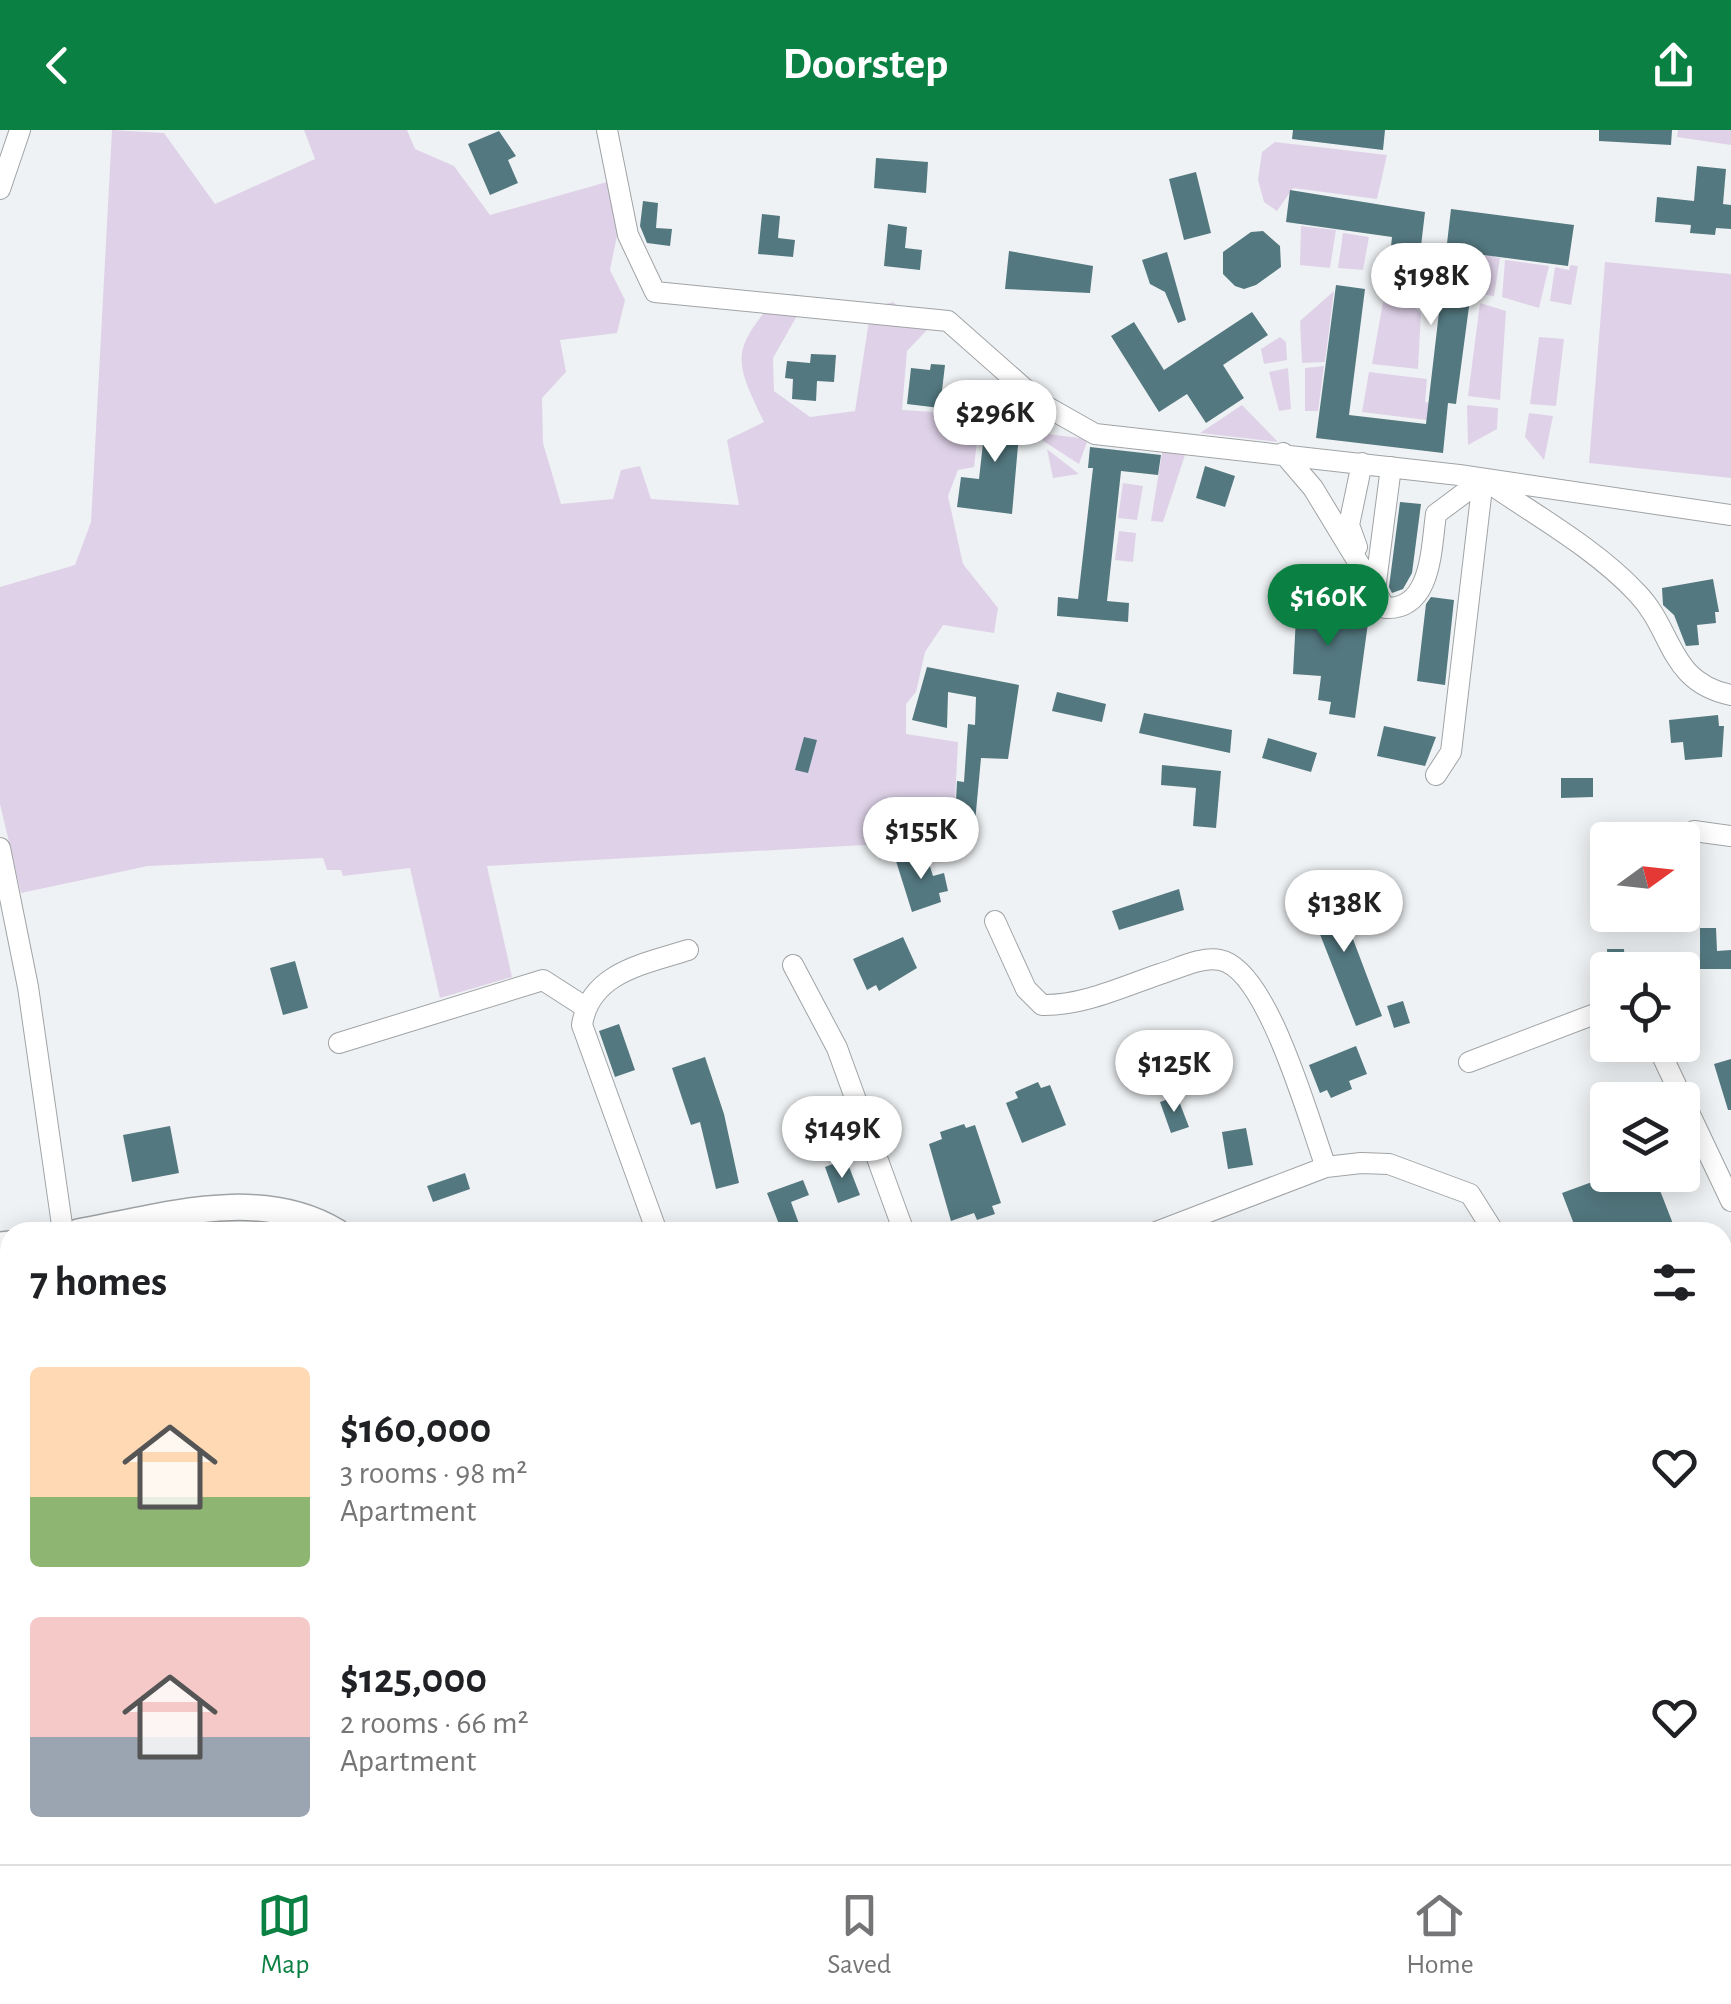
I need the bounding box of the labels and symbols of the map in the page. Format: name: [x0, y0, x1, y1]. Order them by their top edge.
pin: $198K: [1361, 243, 1501, 328]
pin: $296K: [925, 380, 1065, 465]
pin: $160K: [1258, 564, 1398, 649]
pin: $155K: [851, 797, 991, 882]
north arrow: [1590, 822, 1700, 932]
pin: $138K: [1274, 870, 1414, 955]
pin: $125K: [1104, 1030, 1244, 1115]
pin: $149K: [772, 1096, 912, 1181]

